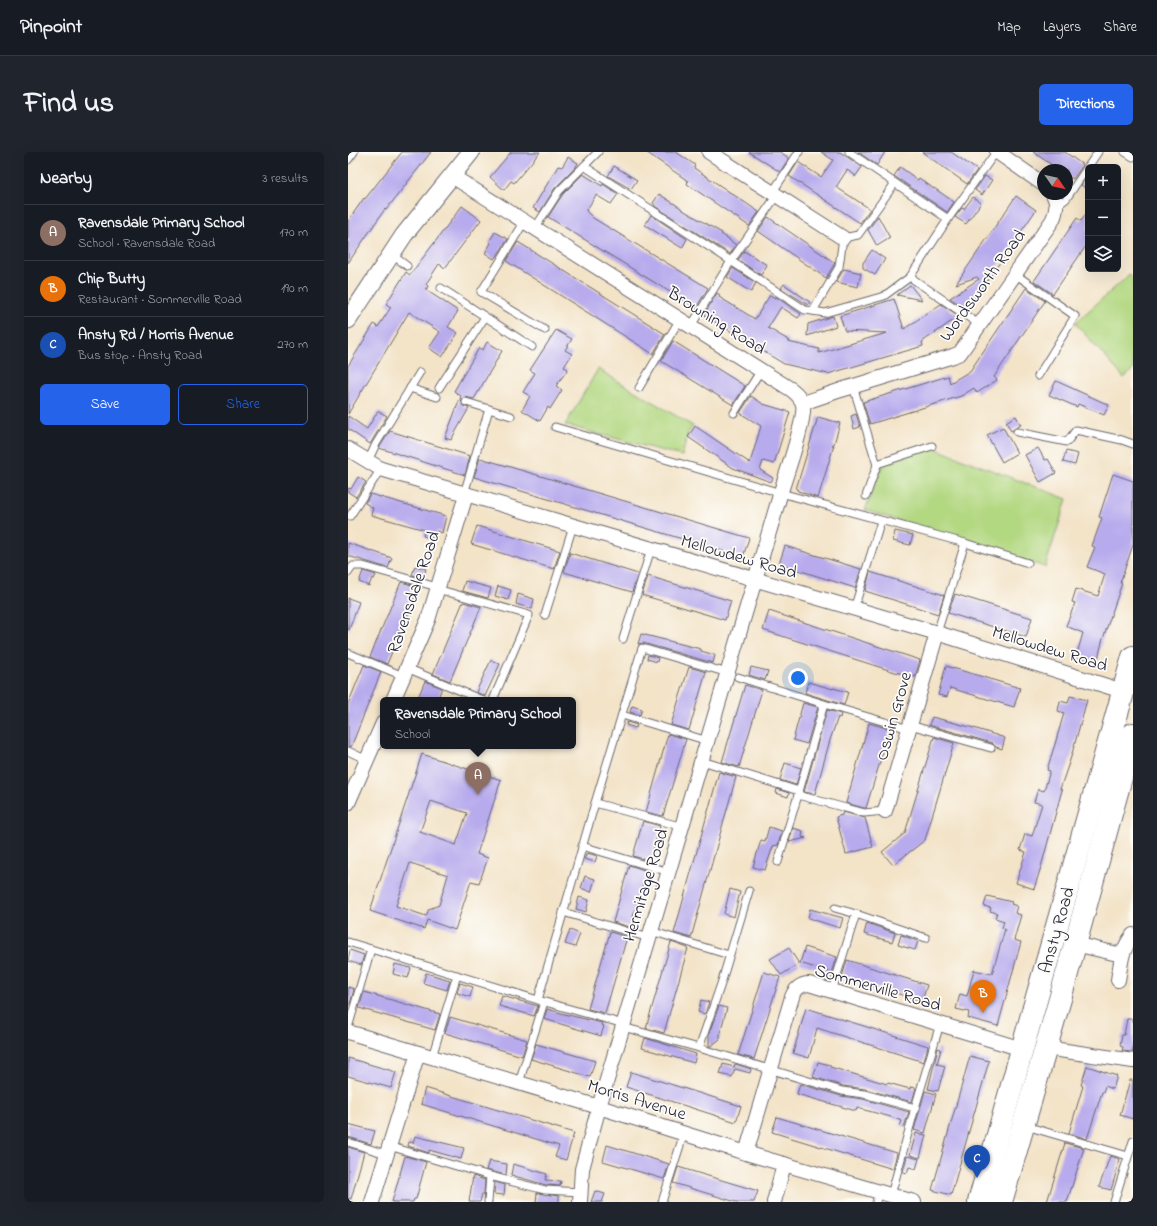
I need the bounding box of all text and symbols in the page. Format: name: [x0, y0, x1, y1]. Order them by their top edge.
text: Pinpoint: [20, 14, 82, 41]
text: Map: [997, 17, 1021, 38]
text: Layers: [1043, 17, 1081, 38]
text: Share: [1103, 17, 1137, 38]
text: Find us: [24, 84, 114, 125]
button: Directions: [1039, 84, 1133, 125]
north arrow: [1037, 164, 1073, 200]
map controls: [1085, 164, 1121, 272]
button: +: [1085, 164, 1121, 200]
text: Nearby: [40, 166, 92, 191]
text: 3 results: [262, 169, 308, 188]
button: −: [1085, 200, 1121, 236]
text: Ravensdale Primary School: [78, 212, 245, 234]
text: A: [49, 223, 57, 242]
text: 170 m: [280, 223, 308, 242]
street label: Wordsworth Road: [934, 225, 1033, 348]
text: School · Ravensdale Road: [78, 234, 215, 253]
button: layers: [1085, 236, 1121, 272]
text: Chip Butty: [78, 268, 145, 290]
text: B: [49, 279, 57, 298]
text: 190 m: [281, 279, 308, 298]
street label: Browning Road: [660, 281, 770, 363]
text: Restaurant · Sommerville Road: [78, 290, 242, 309]
text: Ansty Rd / Morris Avenue: [78, 324, 233, 346]
text: C: [49, 335, 57, 354]
text: 270 m: [277, 335, 308, 354]
text: Bus stop · Ansty Road: [78, 346, 202, 365]
button: Save: [40, 384, 170, 425]
button: Share: [178, 384, 308, 425]
street label: Ravensdale Road: [382, 528, 448, 657]
street label: Mellowdew Road: [677, 529, 800, 587]
street label: Mellowdew Road: [988, 620, 1110, 680]
your location: [788, 668, 808, 688]
street label: Oswin Grove: [870, 668, 920, 764]
popup: [380, 697, 576, 749]
text: Ravensdale Primary School: [395, 703, 561, 725]
text: School: [395, 725, 430, 744]
pin: A: [465, 762, 491, 795]
street label: Hermitage Road: [617, 826, 677, 946]
street label: Ansty Road: [1033, 884, 1083, 977]
street label: Sommerville Road: [811, 958, 944, 1019]
pin: B: [970, 980, 996, 1013]
street label: Morris Avenue: [584, 1074, 690, 1129]
pin: C: [964, 1145, 990, 1178]

